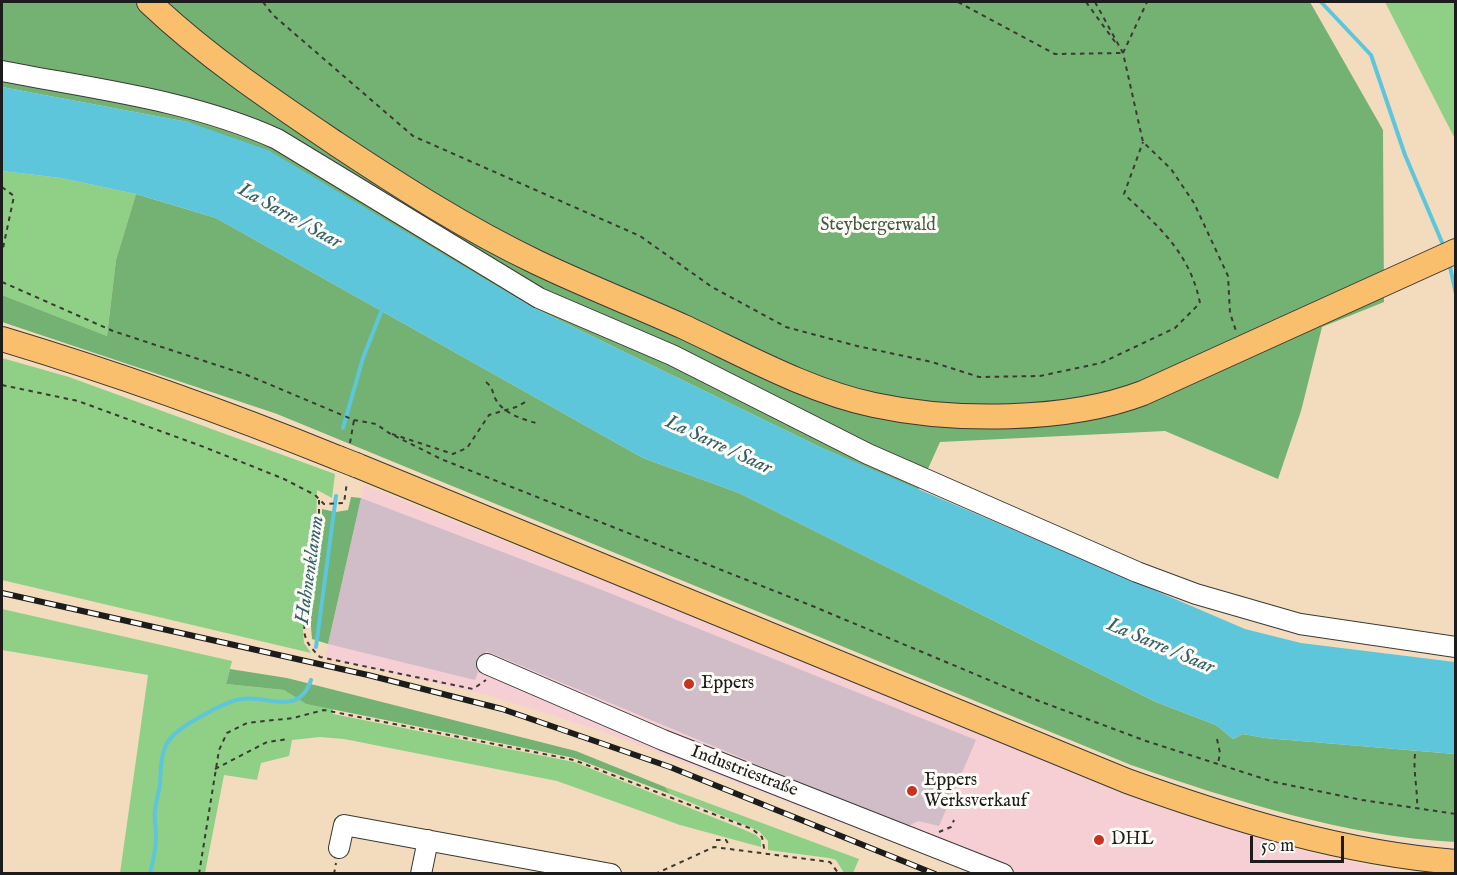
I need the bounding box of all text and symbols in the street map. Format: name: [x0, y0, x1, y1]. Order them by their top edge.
water label: La Sarre / Saar: [233, 179, 345, 255]
park label: Steybergerwald: [820, 215, 936, 237]
water label: La Sarre / Saar: [661, 411, 775, 481]
water label: Hahnenklamm: [292, 514, 330, 626]
water label: La Sarre / Saar: [1103, 614, 1217, 680]
place label: Eppers: [701, 673, 754, 695]
marker: Eppers: [682, 677, 696, 691]
street label: Industriestraße: [687, 742, 801, 802]
place label: Eppers Werksverkauf: [924, 770, 1027, 812]
marker: Eppers Werksverkauf: [905, 784, 919, 798]
scale bar: [1253, 824, 1348, 862]
place label: DHL: [1111, 829, 1154, 851]
marker: DHL: [1092, 833, 1106, 847]
text: 50 m: [1261, 835, 1294, 858]

